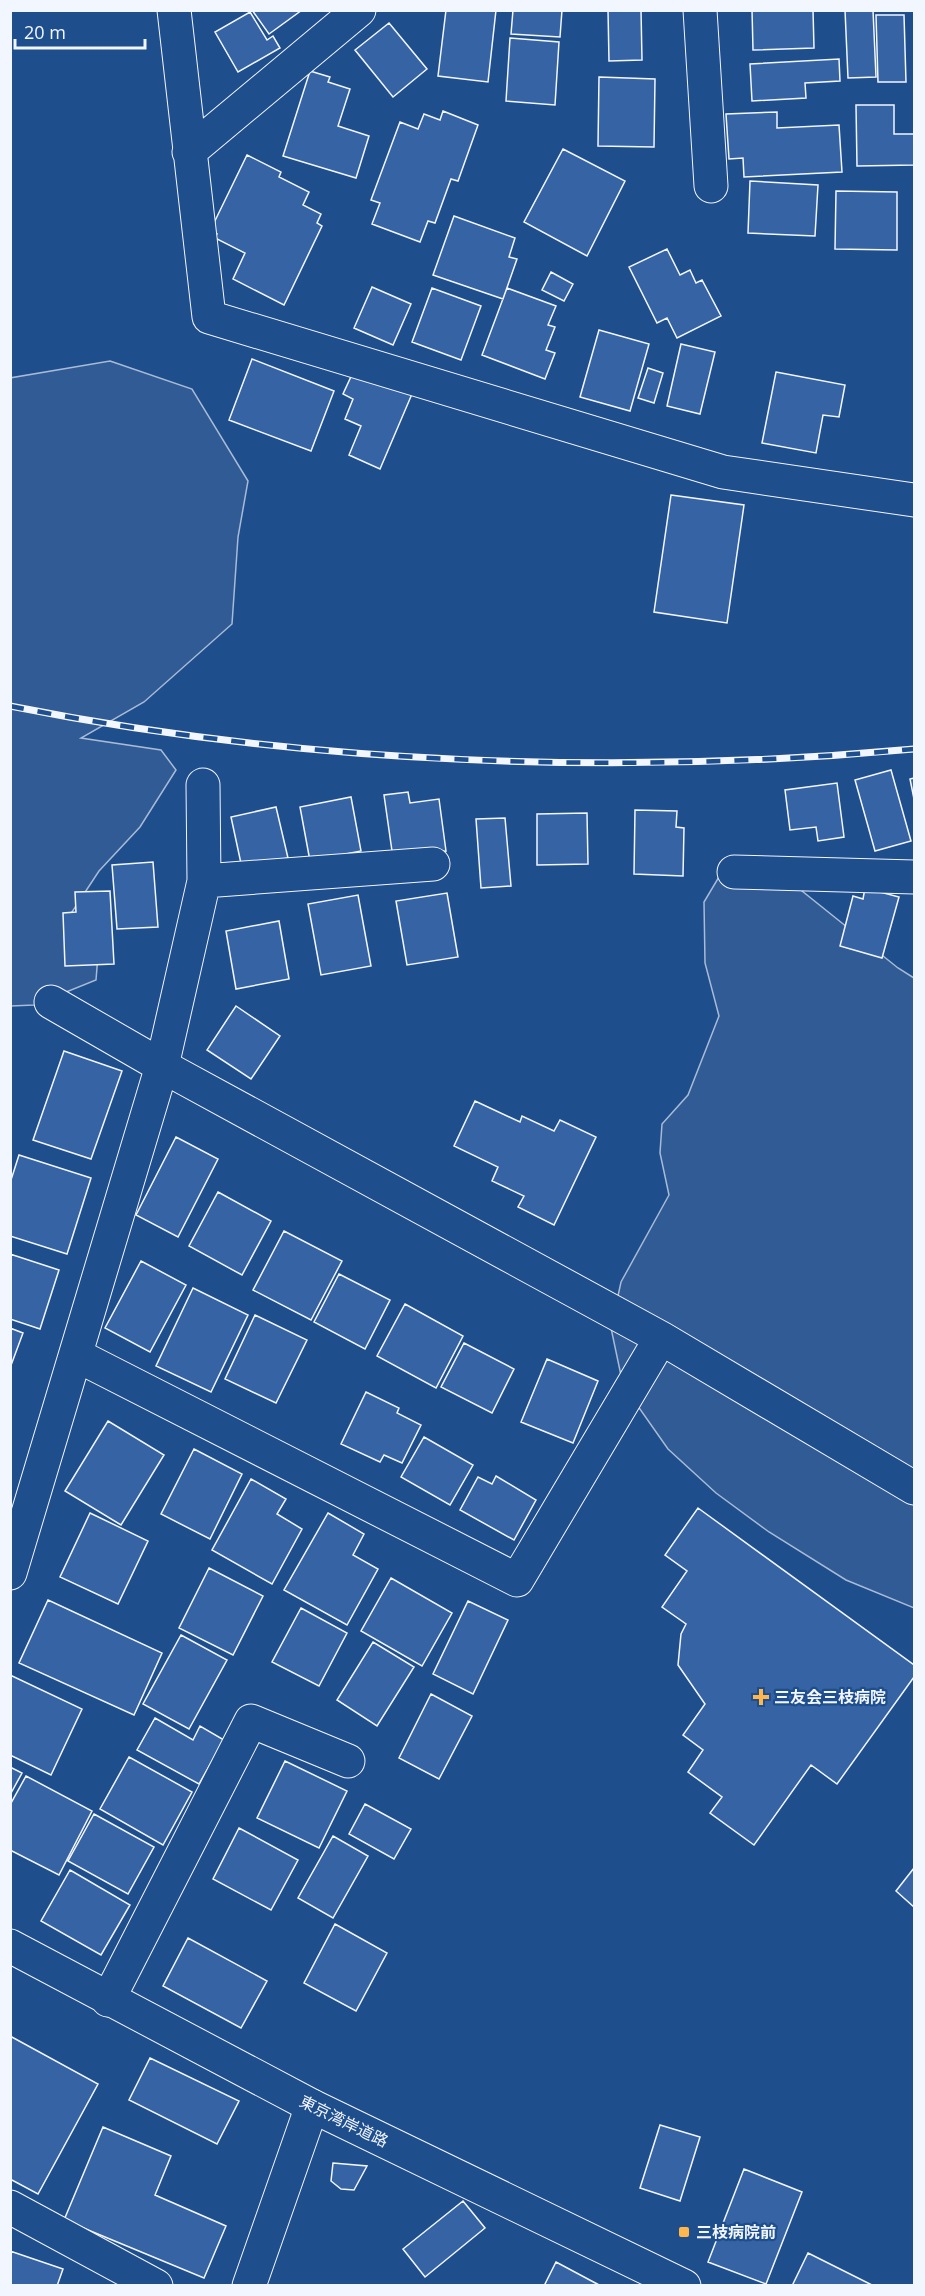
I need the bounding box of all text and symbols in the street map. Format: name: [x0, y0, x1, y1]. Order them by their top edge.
scale bar: [15, 12, 146, 50]
text: 20 m: [24, 20, 66, 44]
place label: 三友会三枝病院: [774, 1686, 886, 1708]
marker: 三友会三枝病院: [752, 1688, 770, 1706]
street label: 東京湾岸道路: [296, 2090, 392, 2152]
place label: 三枝病院前: [696, 2221, 776, 2243]
marker: 三枝病院前: [677, 2225, 691, 2239]

